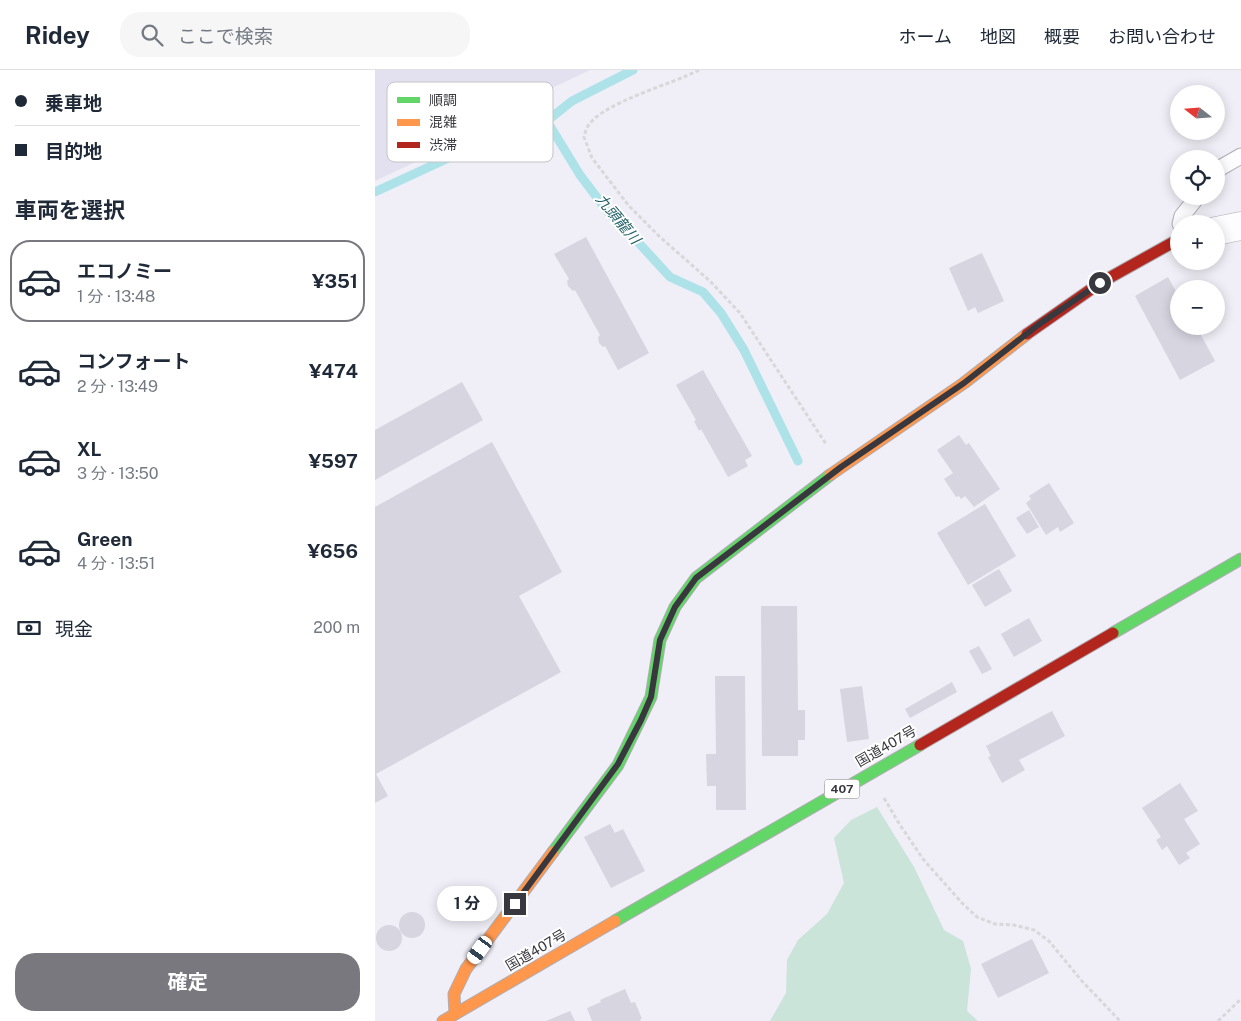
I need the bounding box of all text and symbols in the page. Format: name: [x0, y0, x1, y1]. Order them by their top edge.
search box: [120, 12, 470, 57]
text: Ridey: [25, 21, 90, 49]
icon: search: [138, 21, 166, 49]
text: ここで検索: [178, 25, 273, 47]
text: ホーム: [899, 26, 952, 47]
text: 地図: [980, 26, 1016, 47]
text: 概要: [1044, 26, 1080, 47]
text: お問い合わせ: [1108, 26, 1216, 47]
legend: [387, 82, 553, 162]
north arrow: [1170, 85, 1225, 140]
map controls: [1170, 85, 1225, 335]
text: 乗車地: [45, 92, 102, 114]
text: 順調: [429, 92, 457, 108]
text: 混雑: [429, 114, 457, 130]
text: 渋滞: [429, 137, 457, 153]
text: 目的地: [45, 140, 102, 162]
button: locate: [1170, 150, 1225, 205]
water label: 九頭龍川: [593, 190, 645, 249]
text: 車両を選択: [15, 197, 125, 223]
button: +: [1170, 215, 1225, 270]
icon: car: [17, 259, 62, 304]
text: エコノミー: [77, 260, 172, 282]
text: ¥351: [312, 270, 358, 292]
route start: [1089, 272, 1111, 294]
button: −: [1170, 280, 1225, 335]
text: 1 分 · 13:48: [77, 287, 155, 306]
icon: car: [17, 349, 62, 394]
text: コンフォート: [77, 350, 190, 372]
text: ¥474: [309, 360, 358, 382]
text: 2 分 · 13:49: [77, 377, 158, 396]
text: XL: [77, 438, 102, 460]
icon: car: [17, 439, 62, 484]
text: ¥597: [309, 450, 358, 472]
text: 3 分 · 13:50: [77, 464, 159, 483]
text: Green: [77, 528, 132, 550]
icon: car: [17, 529, 62, 574]
text: ¥656: [308, 540, 358, 562]
text: 4 分 · 13:51: [77, 554, 155, 573]
icon: cash: [15, 614, 43, 642]
text: 現金: [55, 618, 93, 640]
text: 200 m: [313, 618, 360, 637]
street label: 国道407号: [853, 722, 919, 770]
road number: 407: [825, 780, 859, 799]
callout: 1 分: [437, 886, 497, 922]
route end: [504, 893, 526, 915]
text: 1 分: [454, 894, 480, 913]
street label: 国道407号: [503, 926, 569, 974]
car: [465, 933, 494, 967]
button: 確定: [15, 953, 360, 1011]

